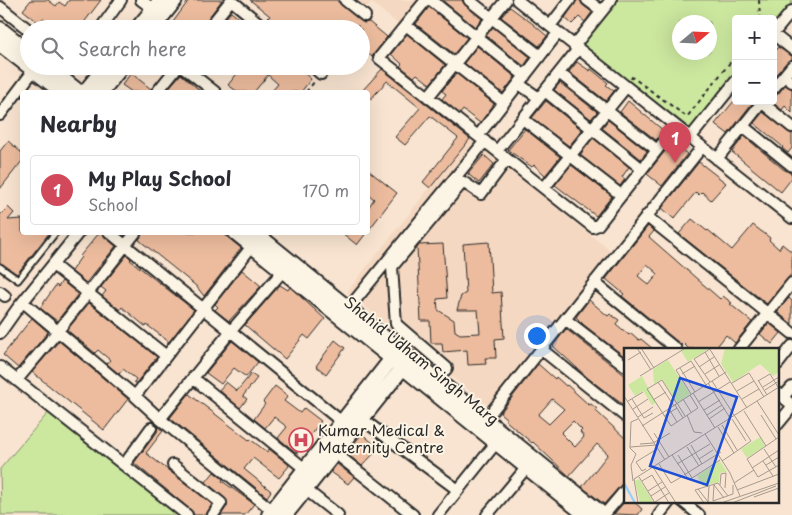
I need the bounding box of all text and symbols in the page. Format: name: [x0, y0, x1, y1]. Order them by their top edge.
north arrow: [672, 15, 717, 60]
map controls: [732, 15, 777, 105]
button: +: [732, 15, 777, 60]
search box: [20, 20, 370, 75]
icon: search: [38, 34, 66, 62]
text: Search here: [78, 34, 187, 62]
button: −: [732, 60, 777, 105]
text: Nearby: [40, 107, 117, 139]
pin: 1: [659, 122, 691, 163]
text: My Play School: [88, 164, 231, 192]
text: 1: [53, 178, 61, 202]
text: 170 m: [303, 178, 349, 202]
text: School: [88, 192, 138, 216]
street label: Shahid Udham Singh Marg: [340, 290, 504, 430]
your location: [524, 323, 550, 349]
inset map: [624, 348, 780, 502]
place label: Kumar Medical & Maternity Centre: [318, 418, 445, 458]
hospital icon: Kumar Medical & Maternity Centre: [288, 427, 314, 453]

